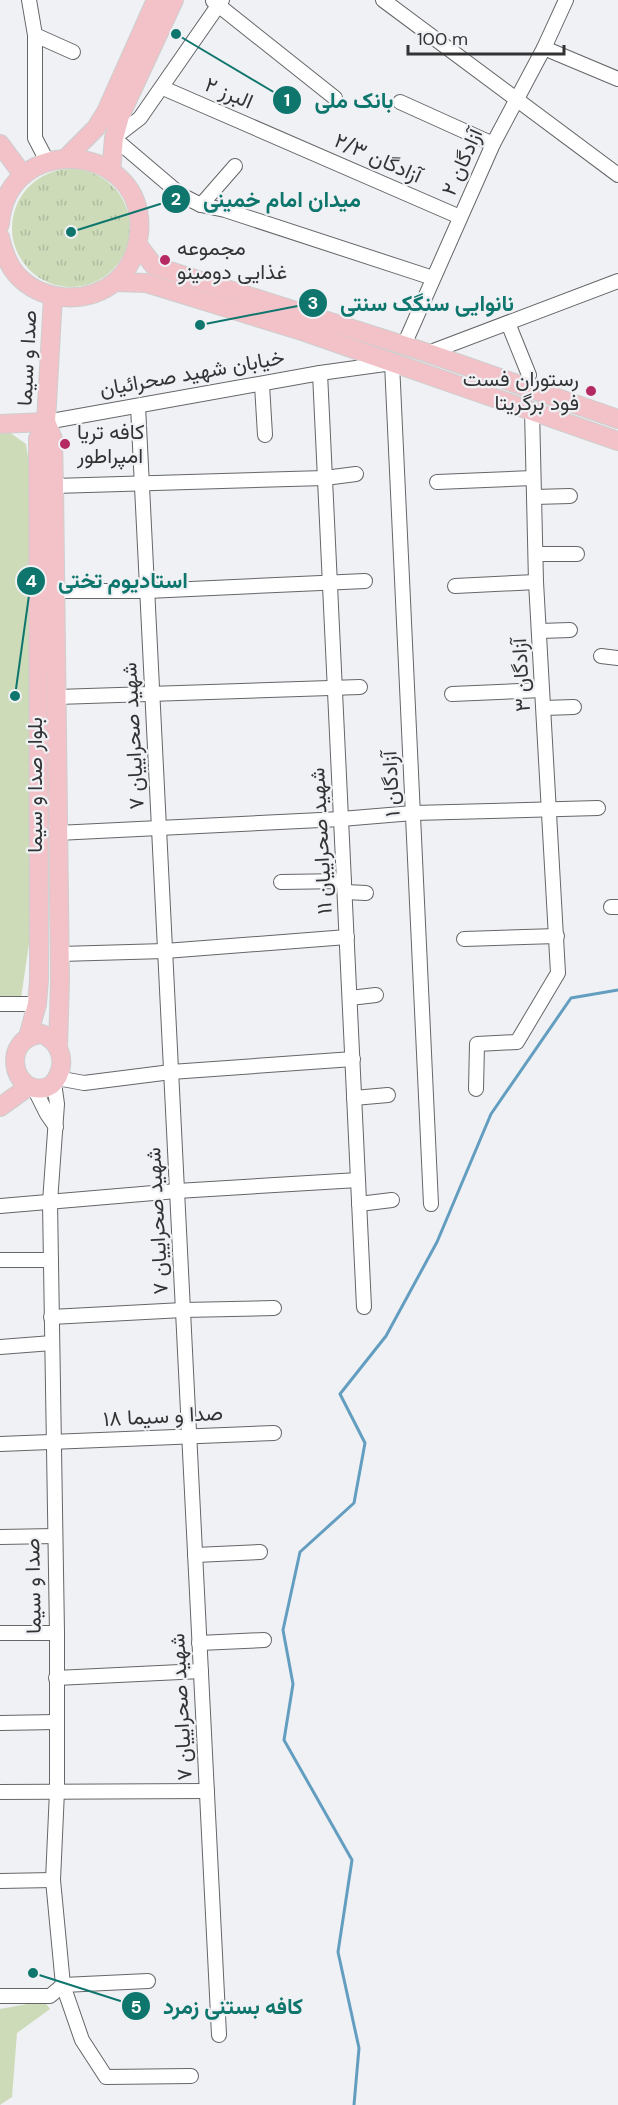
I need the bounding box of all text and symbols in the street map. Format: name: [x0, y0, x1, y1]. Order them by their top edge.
scale bar: [408, 18, 564, 56]
text: 100 m: [417, 27, 468, 51]
street label: البرز ۲: [201, 70, 257, 116]
callout: بانک ملی: [272, 80, 405, 120]
text: بانک ملی: [315, 86, 393, 115]
text: 1: [284, 88, 290, 112]
street label: آزادگان ۲: [435, 122, 490, 200]
street label: آزادگان ۲/۳: [330, 126, 428, 191]
callout: میدان امام خمینی: [161, 179, 372, 219]
text: میدان امام خمینی: [203, 185, 361, 214]
text: 2: [171, 187, 181, 211]
place label: مجموعه غذایى دومینو: [177, 234, 287, 286]
marker: مجموعه غذایى دومینو: [158, 253, 172, 267]
callout: نانوایی سنگک سنتی: [298, 283, 526, 323]
text: نانوایی سنگک سنتی: [340, 289, 514, 318]
text: 3: [308, 291, 318, 315]
street label: صدا و سیما: [11, 309, 43, 407]
street label: خیابان شهید صحرائیان: [97, 343, 287, 403]
place label: رستوران فست فود برگریتا: [463, 365, 579, 417]
marker: رستوران فست فود برگریتا: [584, 384, 598, 398]
place label: کافه تریا امپراطور: [76, 418, 144, 470]
marker: کافه تریا امپراطور: [58, 437, 72, 451]
callout: استادیوم تختی: [16, 561, 200, 601]
text: استادیوم تختی: [58, 566, 188, 595]
text: 4: [25, 569, 37, 593]
street label: آزادگان ۳: [505, 635, 537, 713]
street label: شهید صحراییان ۷: [115, 662, 151, 810]
street label: بلوار صدا و سیما: [21, 717, 49, 853]
street label: آزادگان ۱: [375, 748, 407, 818]
street label: شهید صحراییان ۱۱: [303, 767, 339, 915]
street label: شهید صحراییان ۷: [139, 1147, 175, 1295]
street label: صدا و سیما ۱۸: [102, 1399, 224, 1433]
street label: صدا و سیما: [18, 1538, 48, 1634]
street label: شهید صحراییان ۷: [163, 1633, 199, 1781]
callout: کافه بستنی زمرد: [121, 1986, 315, 2026]
text: کافه بستنی زمرد: [163, 1992, 303, 2021]
text: 5: [130, 1995, 142, 2019]

